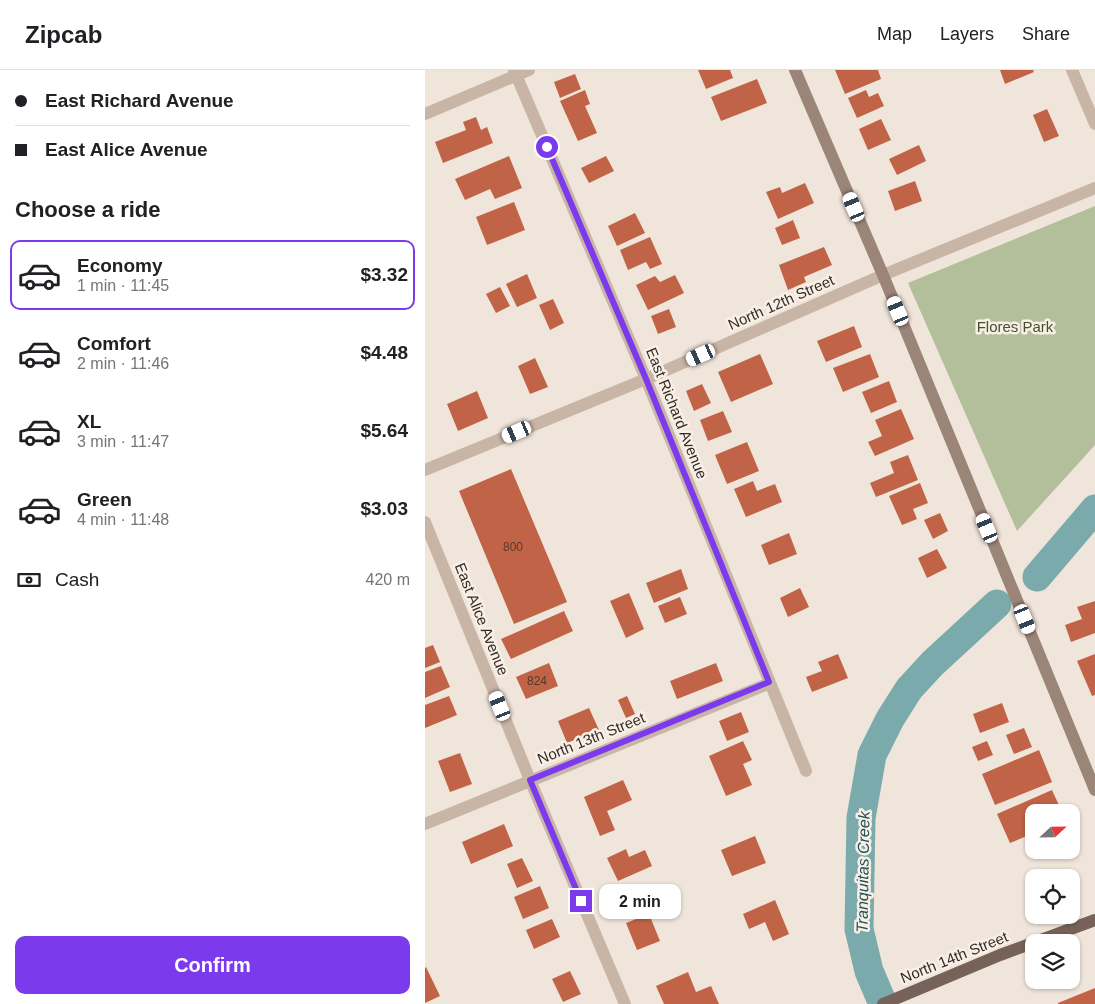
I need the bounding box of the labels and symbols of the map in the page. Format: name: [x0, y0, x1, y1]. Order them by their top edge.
route start: [536, 136, 558, 158]
car: [841, 190, 866, 224]
street label: North 12th Street: [725, 271, 837, 333]
car: [885, 294, 910, 328]
park label: Flores Park: [977, 318, 1054, 335]
car: [684, 342, 717, 368]
street label: East Richard Avenue: [643, 345, 711, 481]
car: [500, 419, 533, 445]
car: [974, 511, 999, 545]
house number: 800: [503, 540, 523, 554]
street label: East Alice Avenue: [452, 560, 512, 678]
car: [1012, 602, 1037, 636]
house number: 824: [527, 674, 547, 688]
car: [487, 689, 512, 723]
street label: North 13th Street: [535, 708, 648, 767]
north arrow: [1025, 804, 1080, 859]
water label: Tranquitas Creek: [853, 810, 873, 933]
callout: 2 min: [599, 884, 681, 918]
route end: [570, 890, 592, 912]
street label: North 14th Street: [898, 927, 1011, 986]

